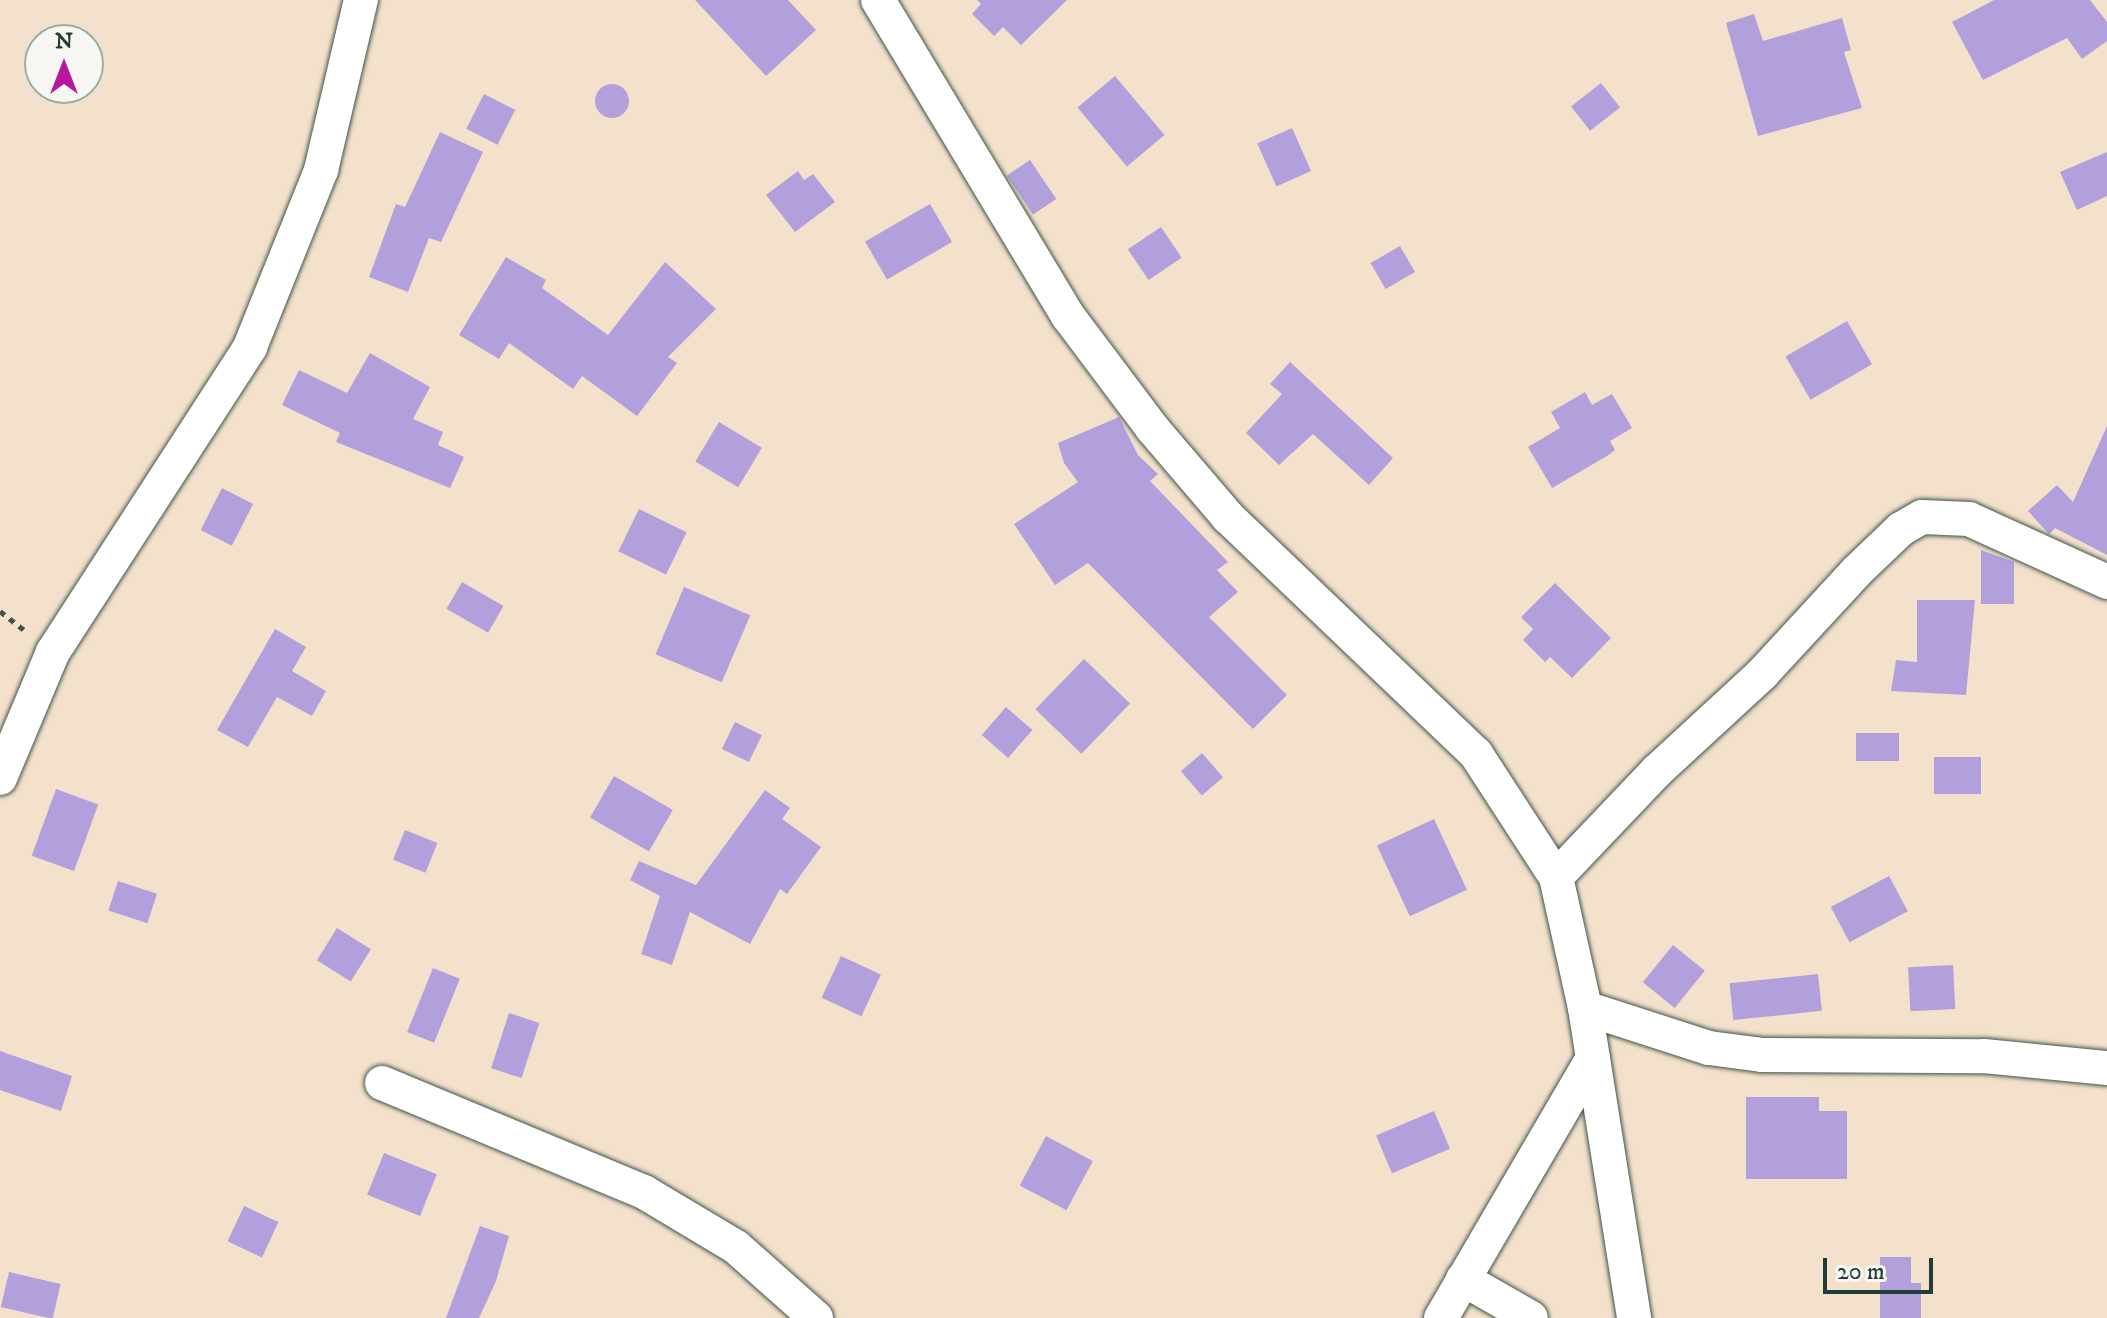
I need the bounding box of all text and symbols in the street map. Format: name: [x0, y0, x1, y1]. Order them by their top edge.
north arrow: [24, 24, 104, 104]
text: N: [55, 28, 73, 55]
scale bar: [1827, 1242, 1937, 1292]
text: 20 m: [1837, 1257, 1885, 1287]

